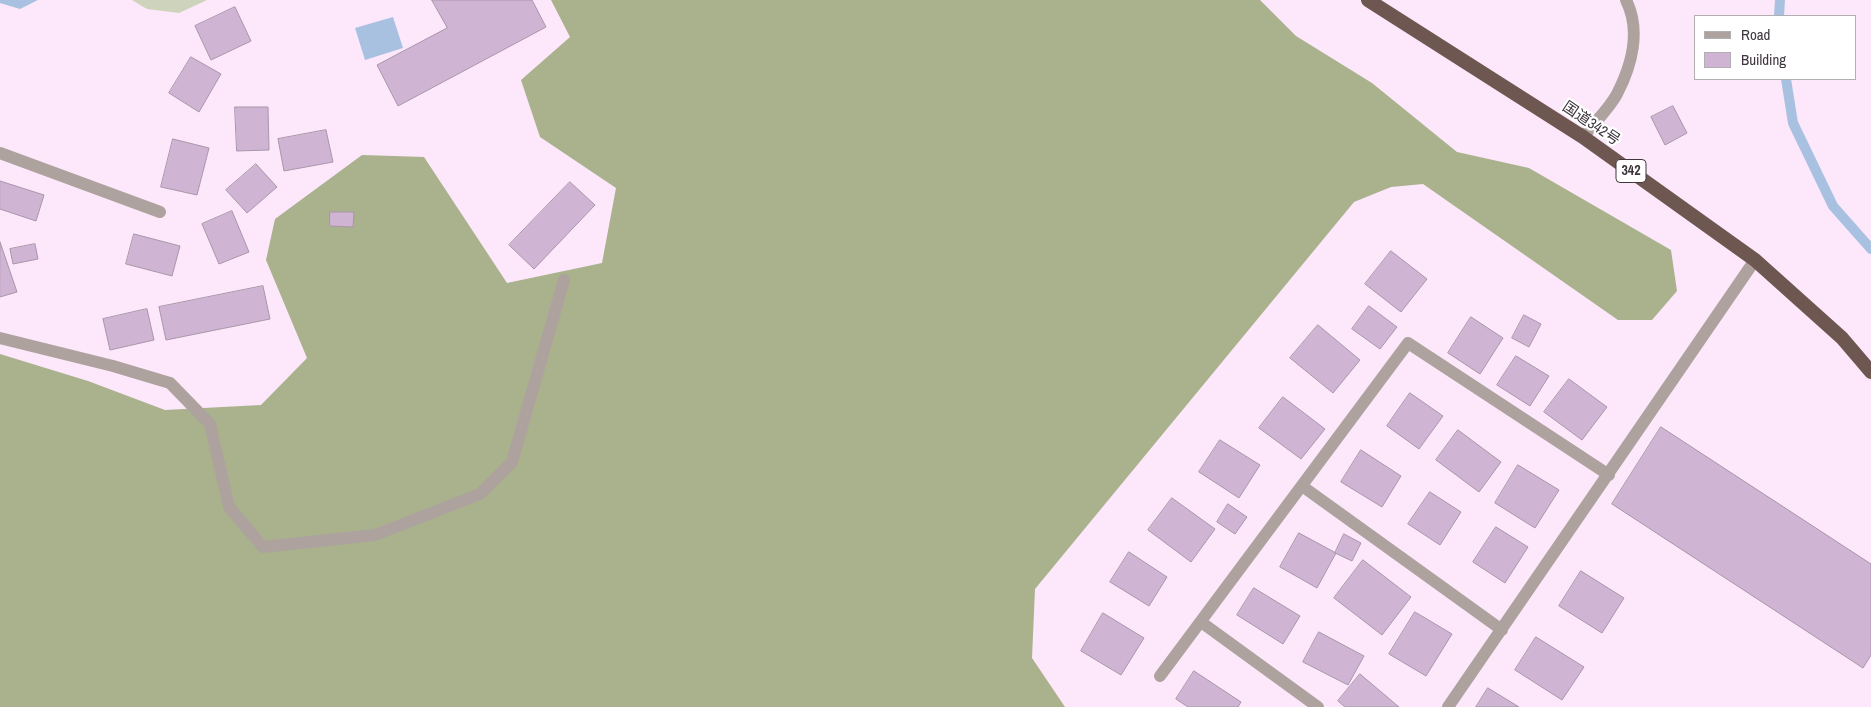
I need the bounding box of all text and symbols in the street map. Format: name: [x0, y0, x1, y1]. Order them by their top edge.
legend: [1694, 15, 1856, 80]
text: Road: [1741, 24, 1770, 45]
text: Building: [1741, 49, 1786, 70]
street label: 国道342号: [1559, 98, 1623, 150]
road number: 342: [1616, 160, 1646, 182]

